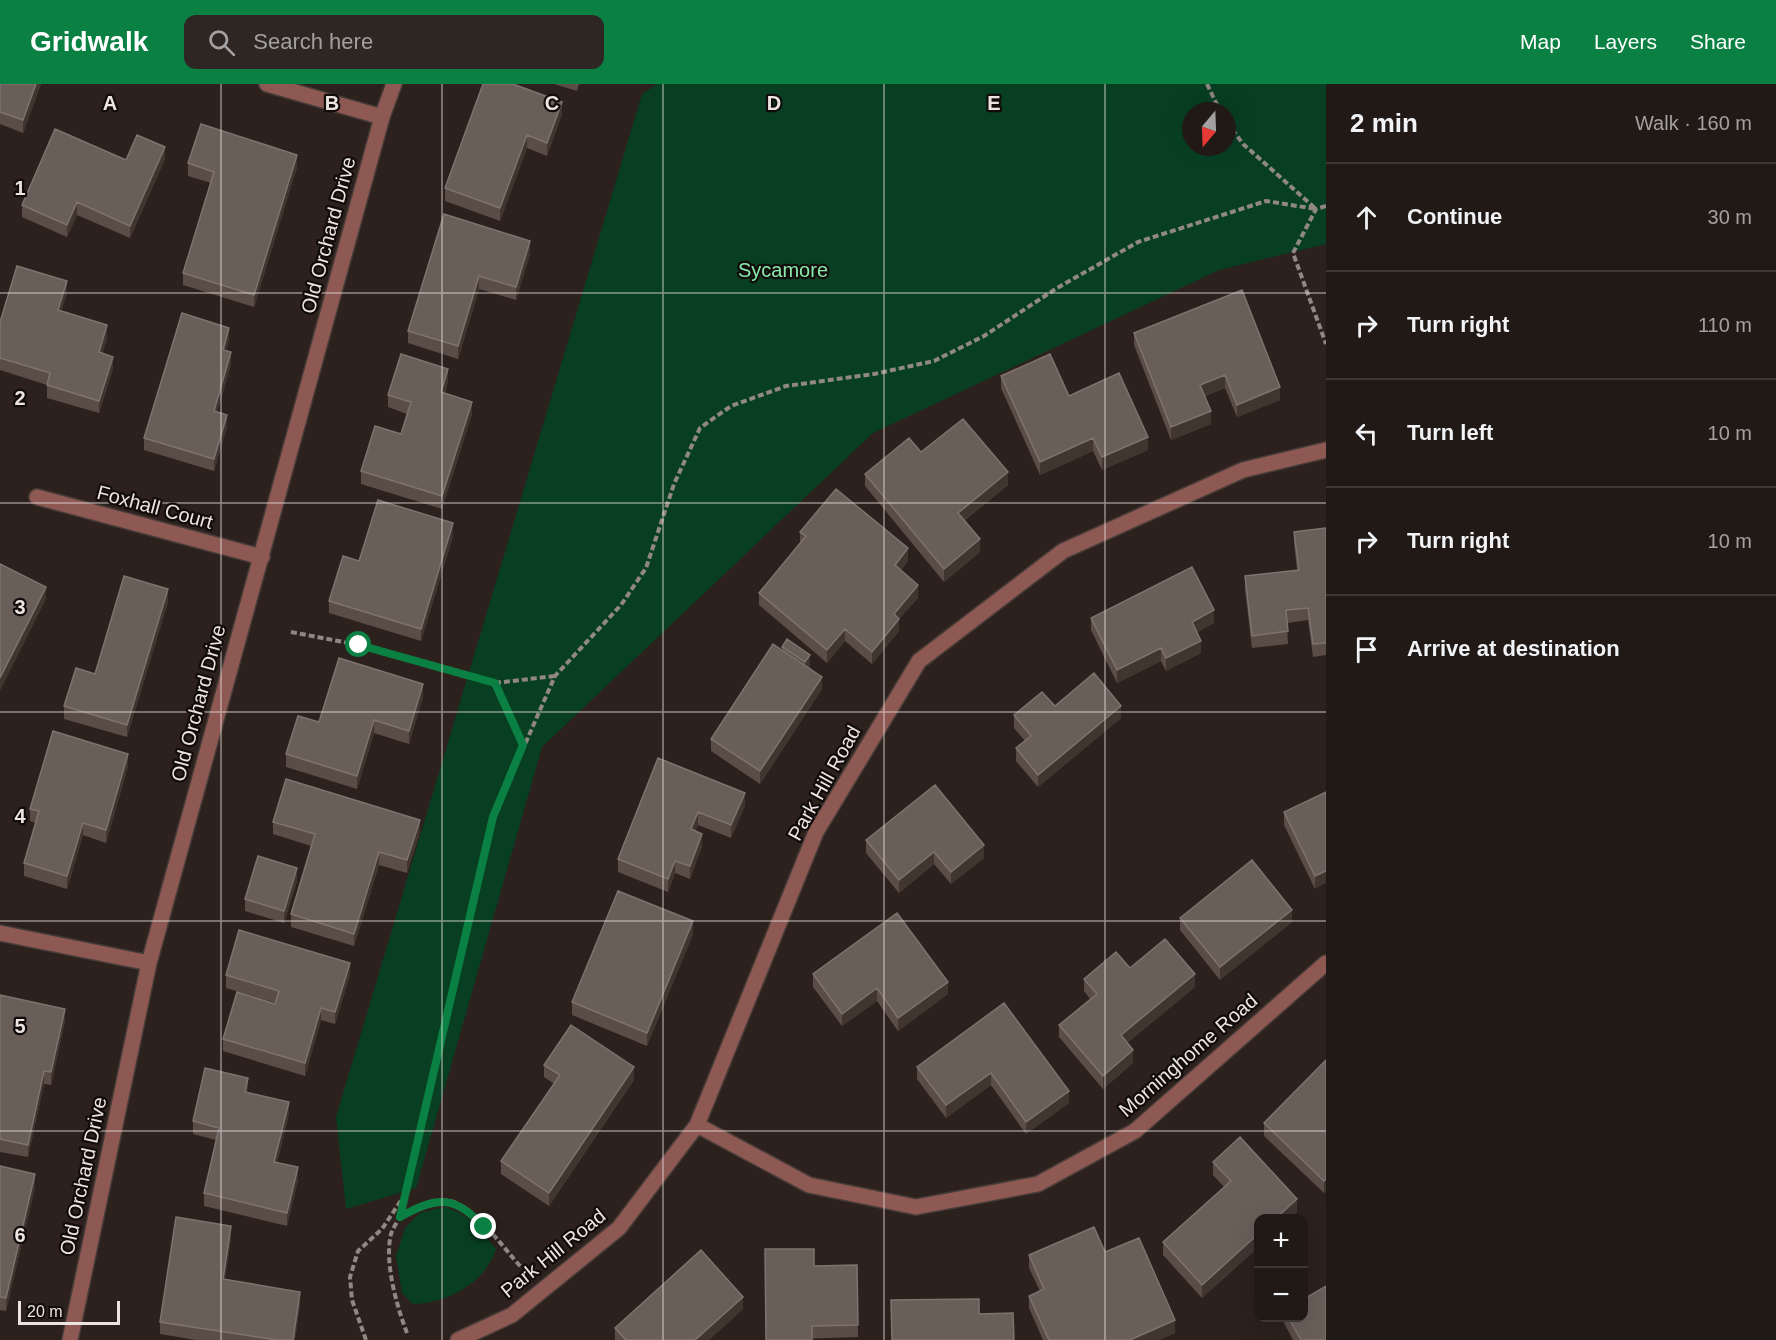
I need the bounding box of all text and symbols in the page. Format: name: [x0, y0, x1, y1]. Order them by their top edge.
search box: [184, 15, 604, 69]
text: Gridwalk: [30, 26, 148, 57]
icon: search: [205, 26, 238, 59]
text: Search here: [253, 29, 373, 54]
text: Map: [1520, 30, 1561, 53]
text: Layers: [1594, 30, 1657, 53]
text: Share: [1690, 30, 1746, 53]
text: A: [103, 92, 117, 114]
text: B: [325, 92, 339, 114]
text: C: [545, 92, 559, 114]
text: D: [767, 92, 781, 114]
text: E: [987, 92, 1001, 114]
north arrow: [1182, 102, 1236, 156]
text: 2 min: [1350, 108, 1418, 138]
text: Walk · 160 m: [1635, 112, 1752, 134]
street label: Old Orchard Drive: [297, 154, 359, 316]
text: 1: [14, 177, 26, 199]
icon: ahead: [1350, 201, 1383, 234]
text: Continue: [1407, 204, 1502, 229]
text: 30 m: [1708, 206, 1752, 228]
park label: Sycamore: [738, 259, 828, 281]
icon: right: [1350, 309, 1383, 342]
text: Turn right: [1407, 312, 1509, 337]
text: 110 m: [1698, 314, 1752, 336]
text: 2: [14, 387, 26, 409]
icon: left: [1350, 417, 1383, 450]
text: Turn left: [1407, 420, 1493, 445]
text: 10 m: [1708, 422, 1752, 444]
street label: Foxhall Court: [95, 481, 216, 533]
icon: right: [1350, 525, 1383, 558]
text: Turn right: [1407, 528, 1509, 553]
text: 10 m: [1708, 530, 1752, 552]
text: 3: [14, 596, 26, 618]
street label: Old Orchard Drive: [167, 622, 229, 784]
route start: [345, 631, 371, 657]
icon: arrive: [1350, 633, 1383, 666]
text: Arrive at destination: [1407, 636, 1620, 661]
street label: Park Hill Road: [783, 722, 865, 844]
text: 4: [14, 805, 26, 827]
street label: Morninghome Road: [1114, 989, 1262, 1121]
text: 5: [14, 1015, 26, 1037]
street label: Old Orchard Drive: [55, 1095, 111, 1257]
street label: Park Hill Road: [496, 1204, 610, 1302]
route end: [470, 1213, 496, 1239]
map controls: [1254, 1214, 1308, 1322]
button: +: [1254, 1214, 1308, 1268]
text: 6: [14, 1224, 26, 1246]
button: −: [1254, 1268, 1308, 1322]
scale bar: [18, 1298, 120, 1326]
text: 20 m: [27, 1303, 63, 1320]

